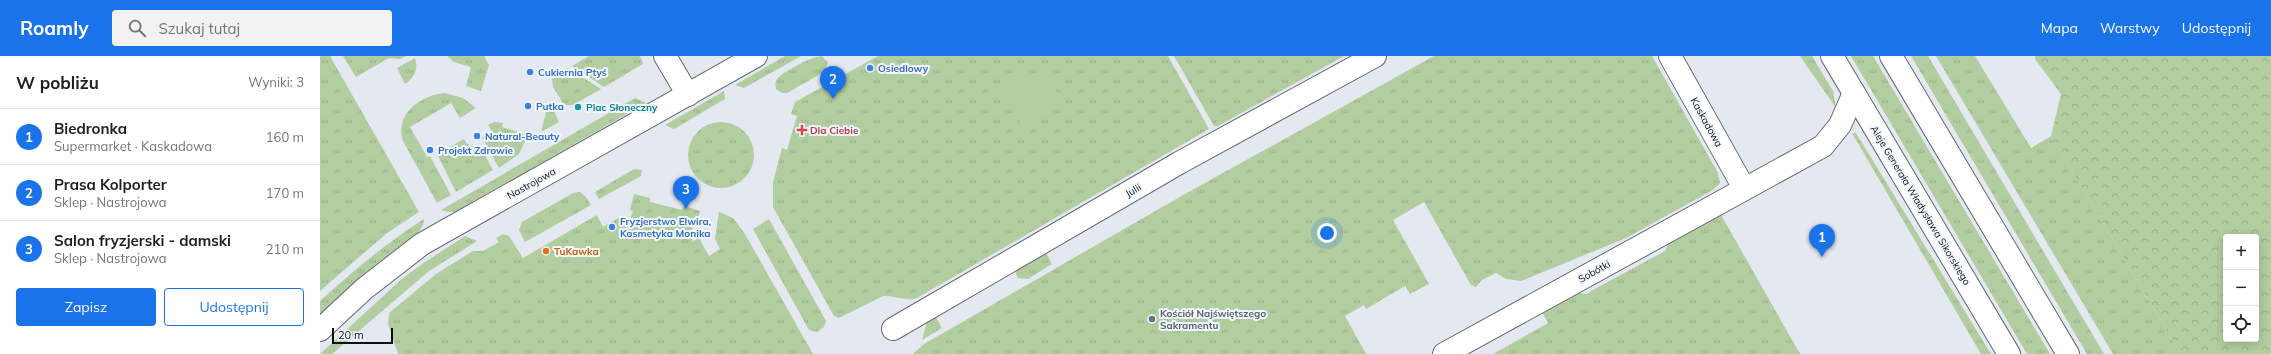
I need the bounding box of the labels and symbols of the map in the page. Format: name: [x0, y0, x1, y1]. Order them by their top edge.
place label: Osiedlowy: [878, 62, 929, 75]
marker: Osiedlowy: [865, 63, 875, 73]
place label: Cukiernia Ptyś: [538, 66, 607, 79]
pin: 2: [820, 66, 846, 99]
marker: Cukiernia Ptyś: [525, 67, 535, 77]
street label: Kaskadowa: [1688, 95, 1725, 149]
place label: Putka: [536, 100, 564, 113]
marker: Putka: [523, 101, 533, 111]
place label: Plac Słoneczny: [586, 101, 658, 114]
marker: Plac Słoneczny: [573, 102, 583, 112]
street label: Aleje Generała Władysława Sikorskiego: [1868, 123, 1974, 288]
place label: Dla Ciebie: [810, 124, 859, 137]
marker: Dla Ciebie: [797, 125, 807, 135]
place label: Natural-Beauty: [485, 130, 560, 143]
marker: Natural-Beauty: [472, 131, 482, 141]
place label: Projekt Zdrowie: [438, 144, 514, 157]
marker: Projekt Zdrowie: [425, 145, 435, 155]
street label: Nastrojowa: [505, 165, 558, 202]
pin: 3: [673, 176, 699, 209]
street label: Julii: [1123, 181, 1144, 200]
place label: Fryzjerstwo Elwira, Kosmetyka Monika: [620, 215, 711, 240]
marker: Fryzjerstwo Elwira, Kosmetyka Monika: [607, 222, 617, 232]
your location: [1317, 223, 1337, 243]
pin: 1: [1809, 224, 1835, 257]
place label: TuKawka: [554, 245, 599, 258]
marker: TuKawka: [541, 246, 551, 256]
street label: Sobótki: [1576, 257, 1613, 286]
place label: Kościół Najświętszego Sakramentu: [1160, 307, 1266, 332]
marker: Kościół Najświętszego Sakramentu: [1147, 314, 1157, 324]
scale bar: [332, 326, 393, 345]

